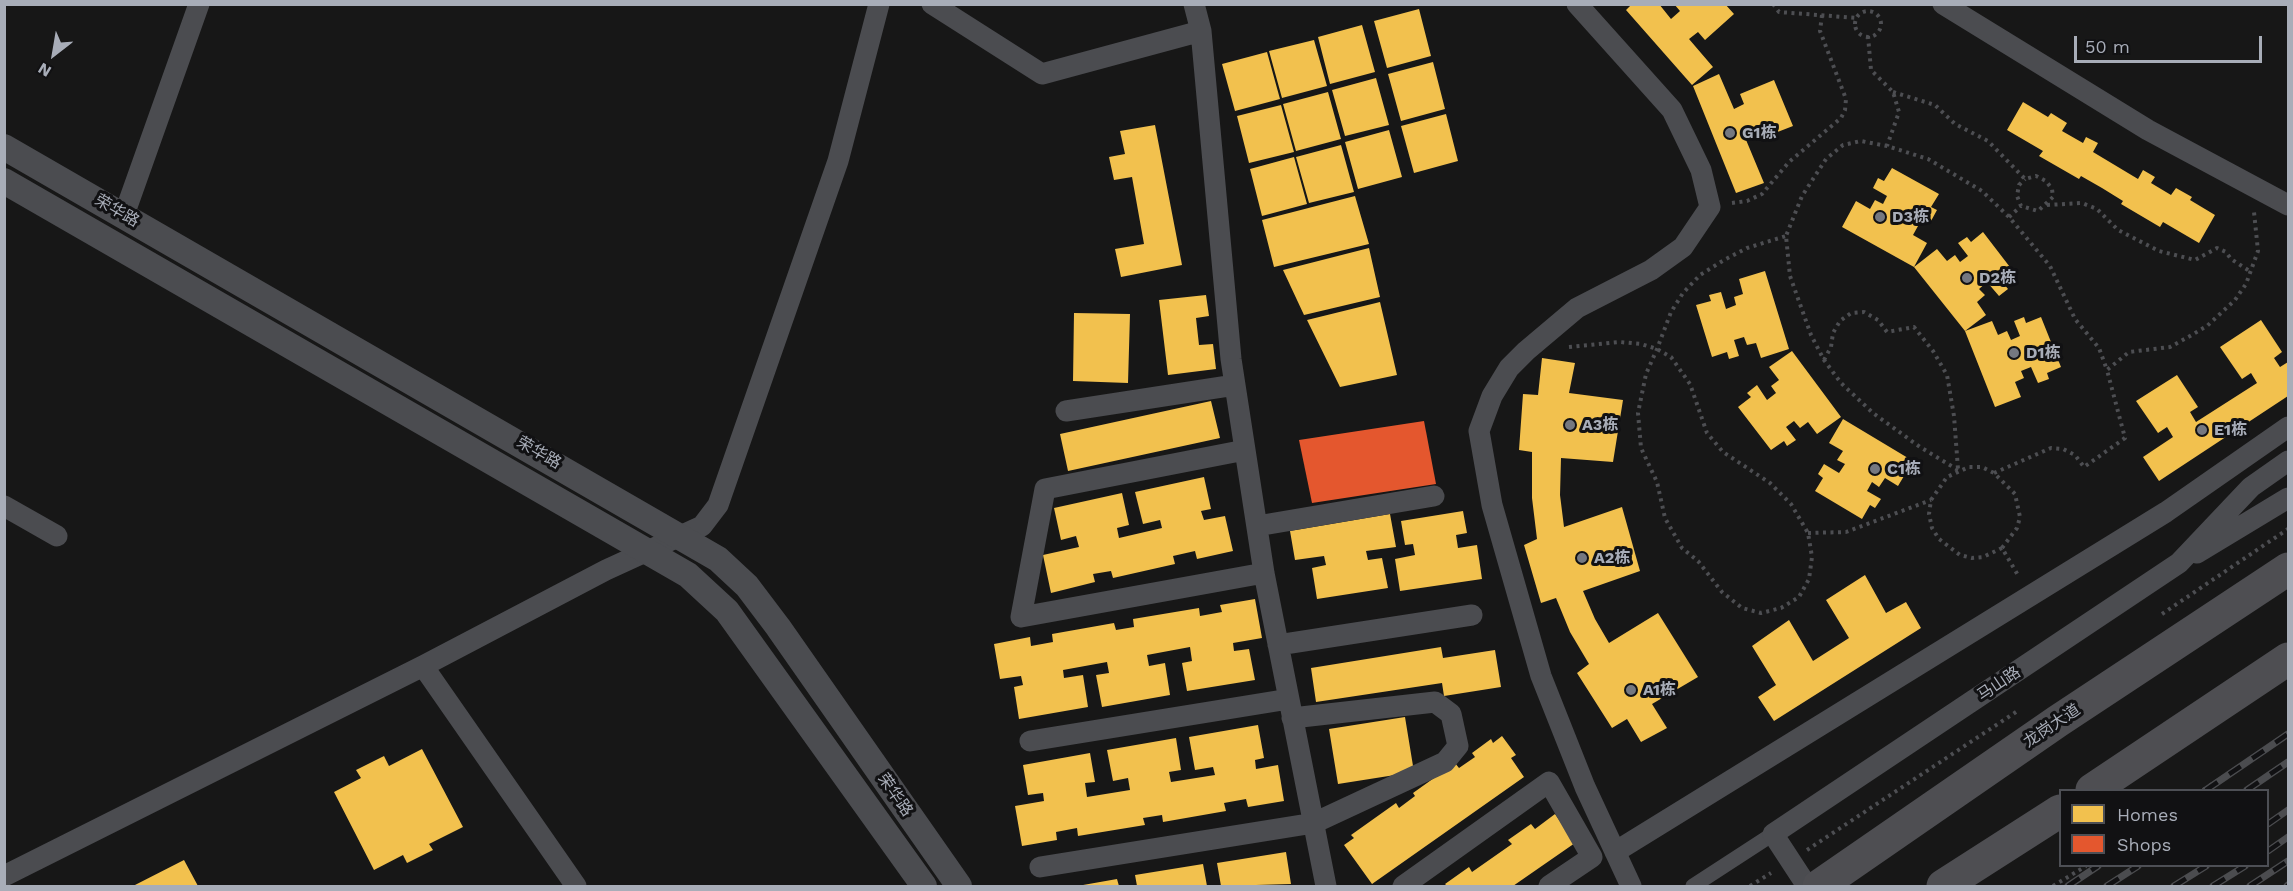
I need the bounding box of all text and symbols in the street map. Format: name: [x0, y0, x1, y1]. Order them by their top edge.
north arrow: [24, 24, 84, 84]
scale bar: [2077, 24, 2264, 62]
text: 50 m: [2085, 36, 2130, 57]
text: N: [35, 59, 54, 81]
place label: G1栋: [1742, 123, 1776, 143]
marker: G1栋: [1723, 126, 1737, 140]
street label: 荣华路: [91, 191, 143, 231]
place label: D3栋: [1892, 207, 1929, 227]
marker: D3栋: [1873, 210, 1887, 224]
place label: D2栋: [1979, 268, 2016, 288]
marker: D2栋: [1960, 271, 1974, 285]
place label: D1栋: [2026, 343, 2060, 363]
marker: D1栋: [2007, 346, 2021, 360]
place label: A3栋: [1582, 415, 1618, 435]
marker: A3栋: [1563, 418, 1577, 432]
place label: E1栋: [2214, 420, 2247, 440]
marker: E1栋: [2195, 423, 2209, 437]
street label: 荣华路: [513, 433, 565, 473]
place label: C1栋: [1887, 459, 1921, 479]
marker: C1栋: [1868, 462, 1882, 476]
place label: A2栋: [1594, 548, 1630, 568]
marker: A2栋: [1575, 551, 1589, 565]
street label: 马山路: [1974, 663, 2024, 705]
place label: A1栋: [1643, 680, 1676, 700]
marker: A1栋: [1624, 683, 1638, 697]
street label: 龙岗大道: [2020, 700, 2084, 752]
street label: 荣华路: [873, 770, 917, 820]
legend: [2059, 789, 2269, 867]
text: Homes: [2117, 804, 2178, 825]
text: Shops: [2117, 834, 2171, 855]

